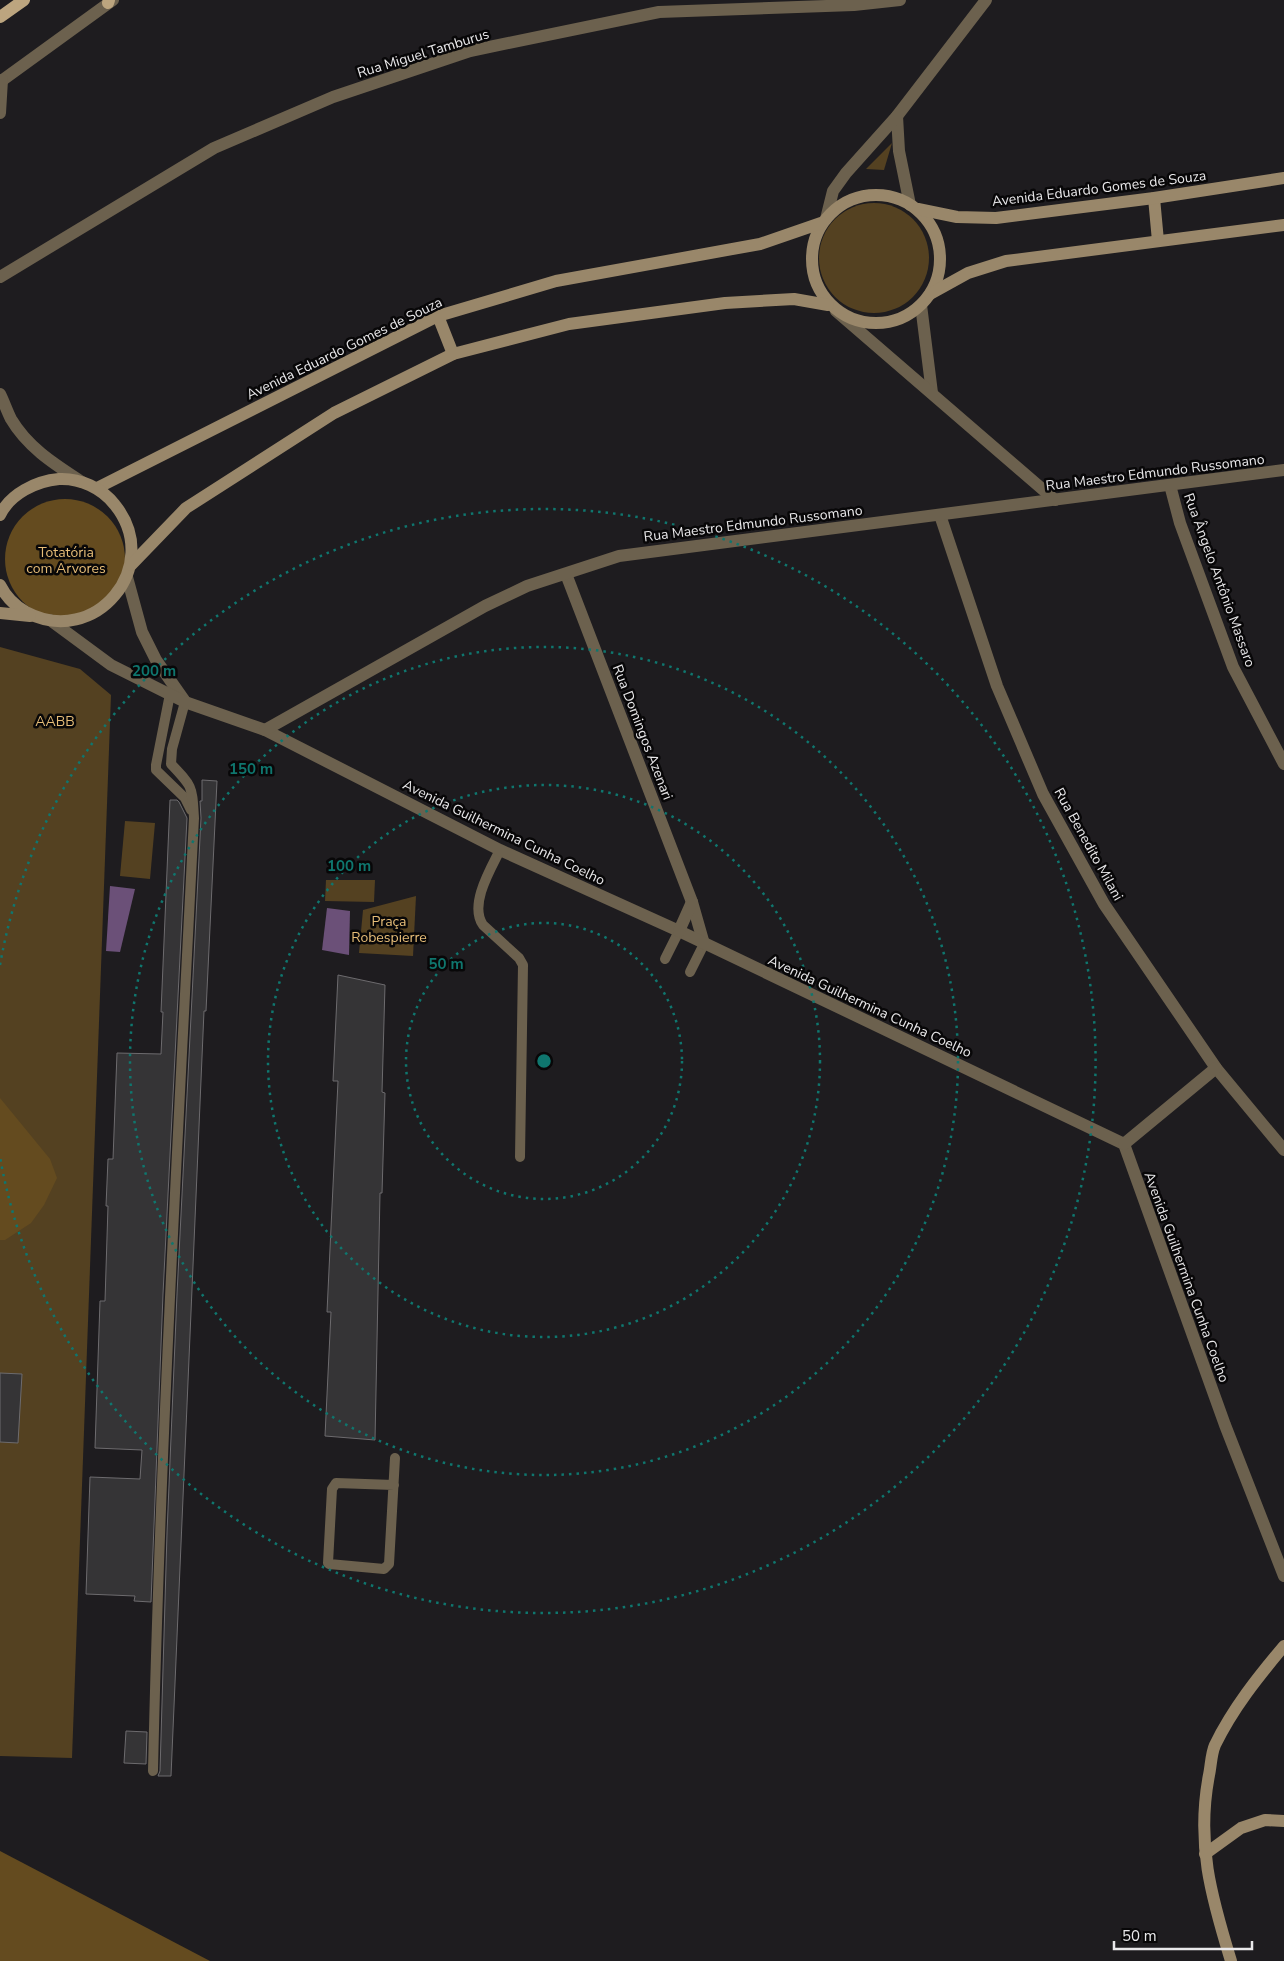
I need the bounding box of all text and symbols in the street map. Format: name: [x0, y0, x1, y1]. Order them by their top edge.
street label: Rua Miguel Tamburus: [355, 24, 492, 83]
street label: Avenida Eduardo Gomes de Souza: [991, 166, 1207, 211]
street label: Avenida Eduardo Gomes de Souza: [243, 293, 445, 404]
street label: Rua Maestro Edmundo Russomano: [1045, 450, 1266, 495]
street label: Rua Ângelo Antônio Massaro: [1179, 491, 1260, 670]
street label: Rua Maestro Edmundo Russomano: [643, 501, 864, 546]
park label: Totatória com Arvores: [26, 543, 106, 578]
text: 200 m: [132, 661, 176, 681]
street label: Rua Domingos Azenari: [608, 662, 677, 803]
park label: AABB: [35, 712, 75, 731]
text: 150 m: [229, 759, 273, 779]
street label: Avenida Guilhermina Cunha Coelho: [399, 775, 608, 890]
street label: Rua Benedito Milani: [1050, 784, 1127, 904]
text: 100 m: [327, 856, 371, 876]
park label: Praça Robespierre: [351, 912, 427, 947]
street label: Avenida Guilhermina Cunha Coelho: [765, 951, 975, 1062]
text: 50 m: [428, 954, 464, 974]
centre of rings: [535, 1052, 553, 1070]
street label: Avenida Guilhermina Cunha Coelho: [1139, 1169, 1234, 1385]
scale bar: [1114, 1918, 1252, 1950]
text: 50 m: [1122, 1926, 1157, 1946]

